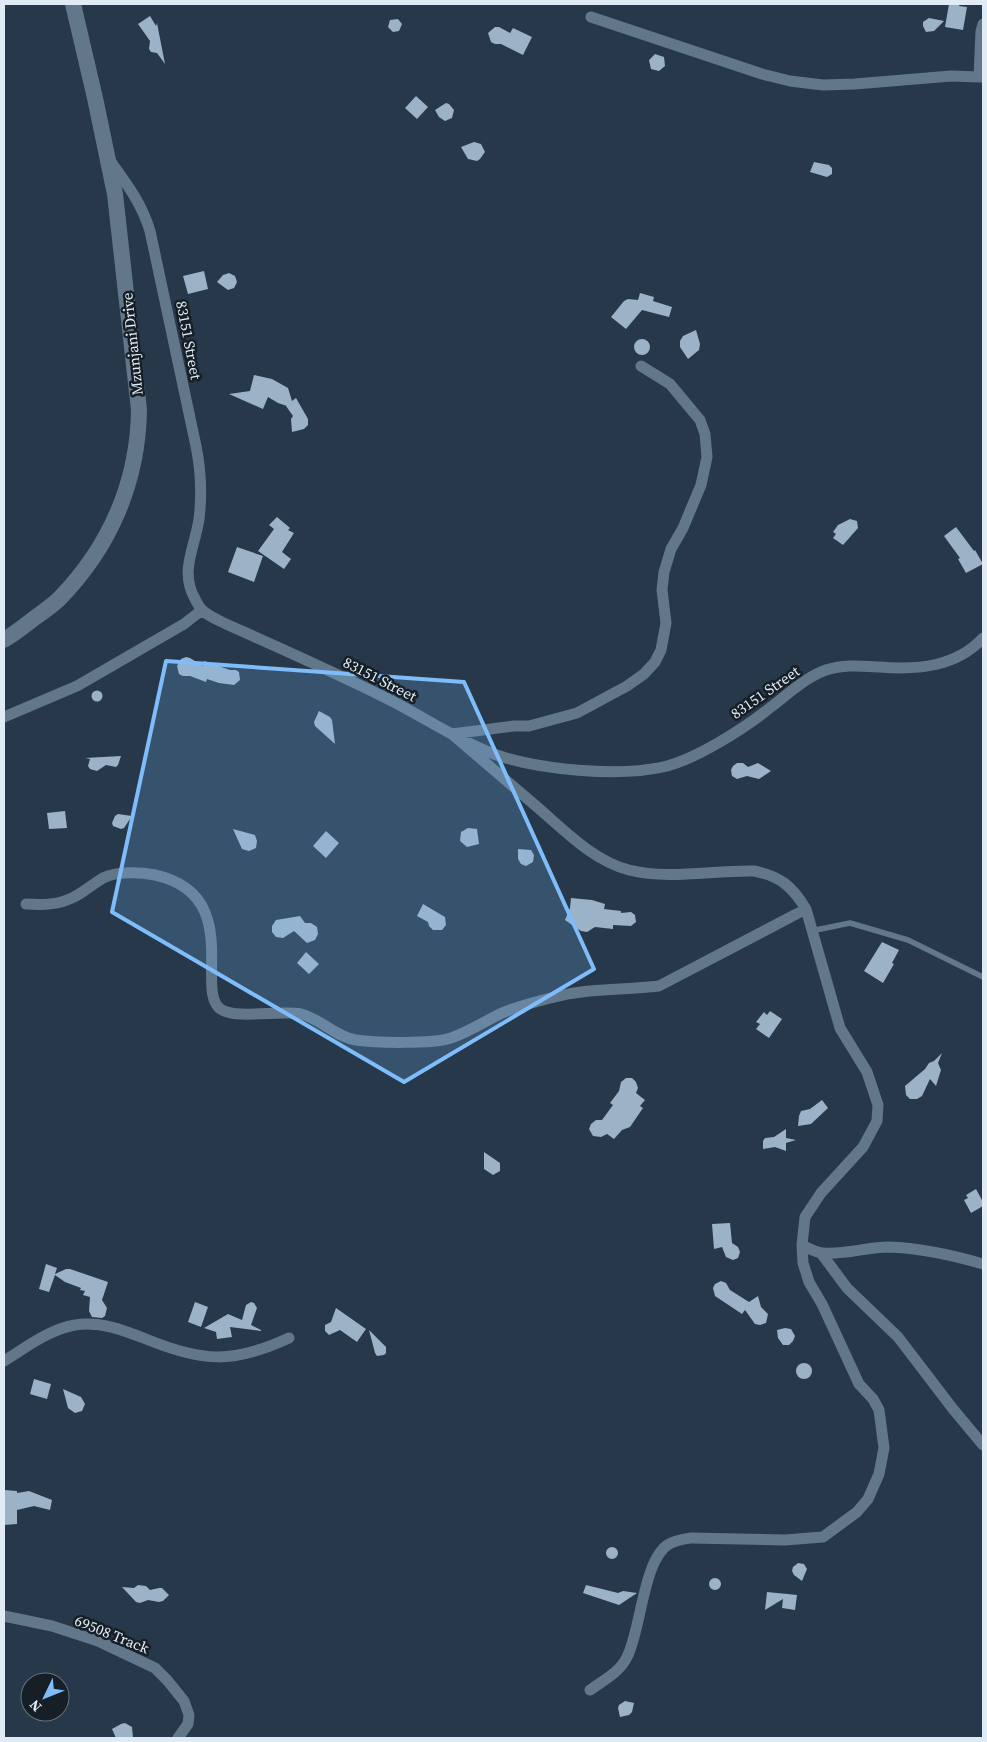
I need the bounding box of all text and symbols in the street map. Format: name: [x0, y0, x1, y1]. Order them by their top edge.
street label: Mzunjani Drive: [116, 291, 148, 396]
street label: 83151 Street: [171, 299, 207, 381]
street label: 83151 Street: [340, 652, 420, 707]
street label: 83151 Street: [726, 660, 804, 723]
street label: 69508 Track: [72, 1610, 153, 1659]
north arrow: [20, 1672, 70, 1722]
text: N: [25, 1695, 46, 1716]

